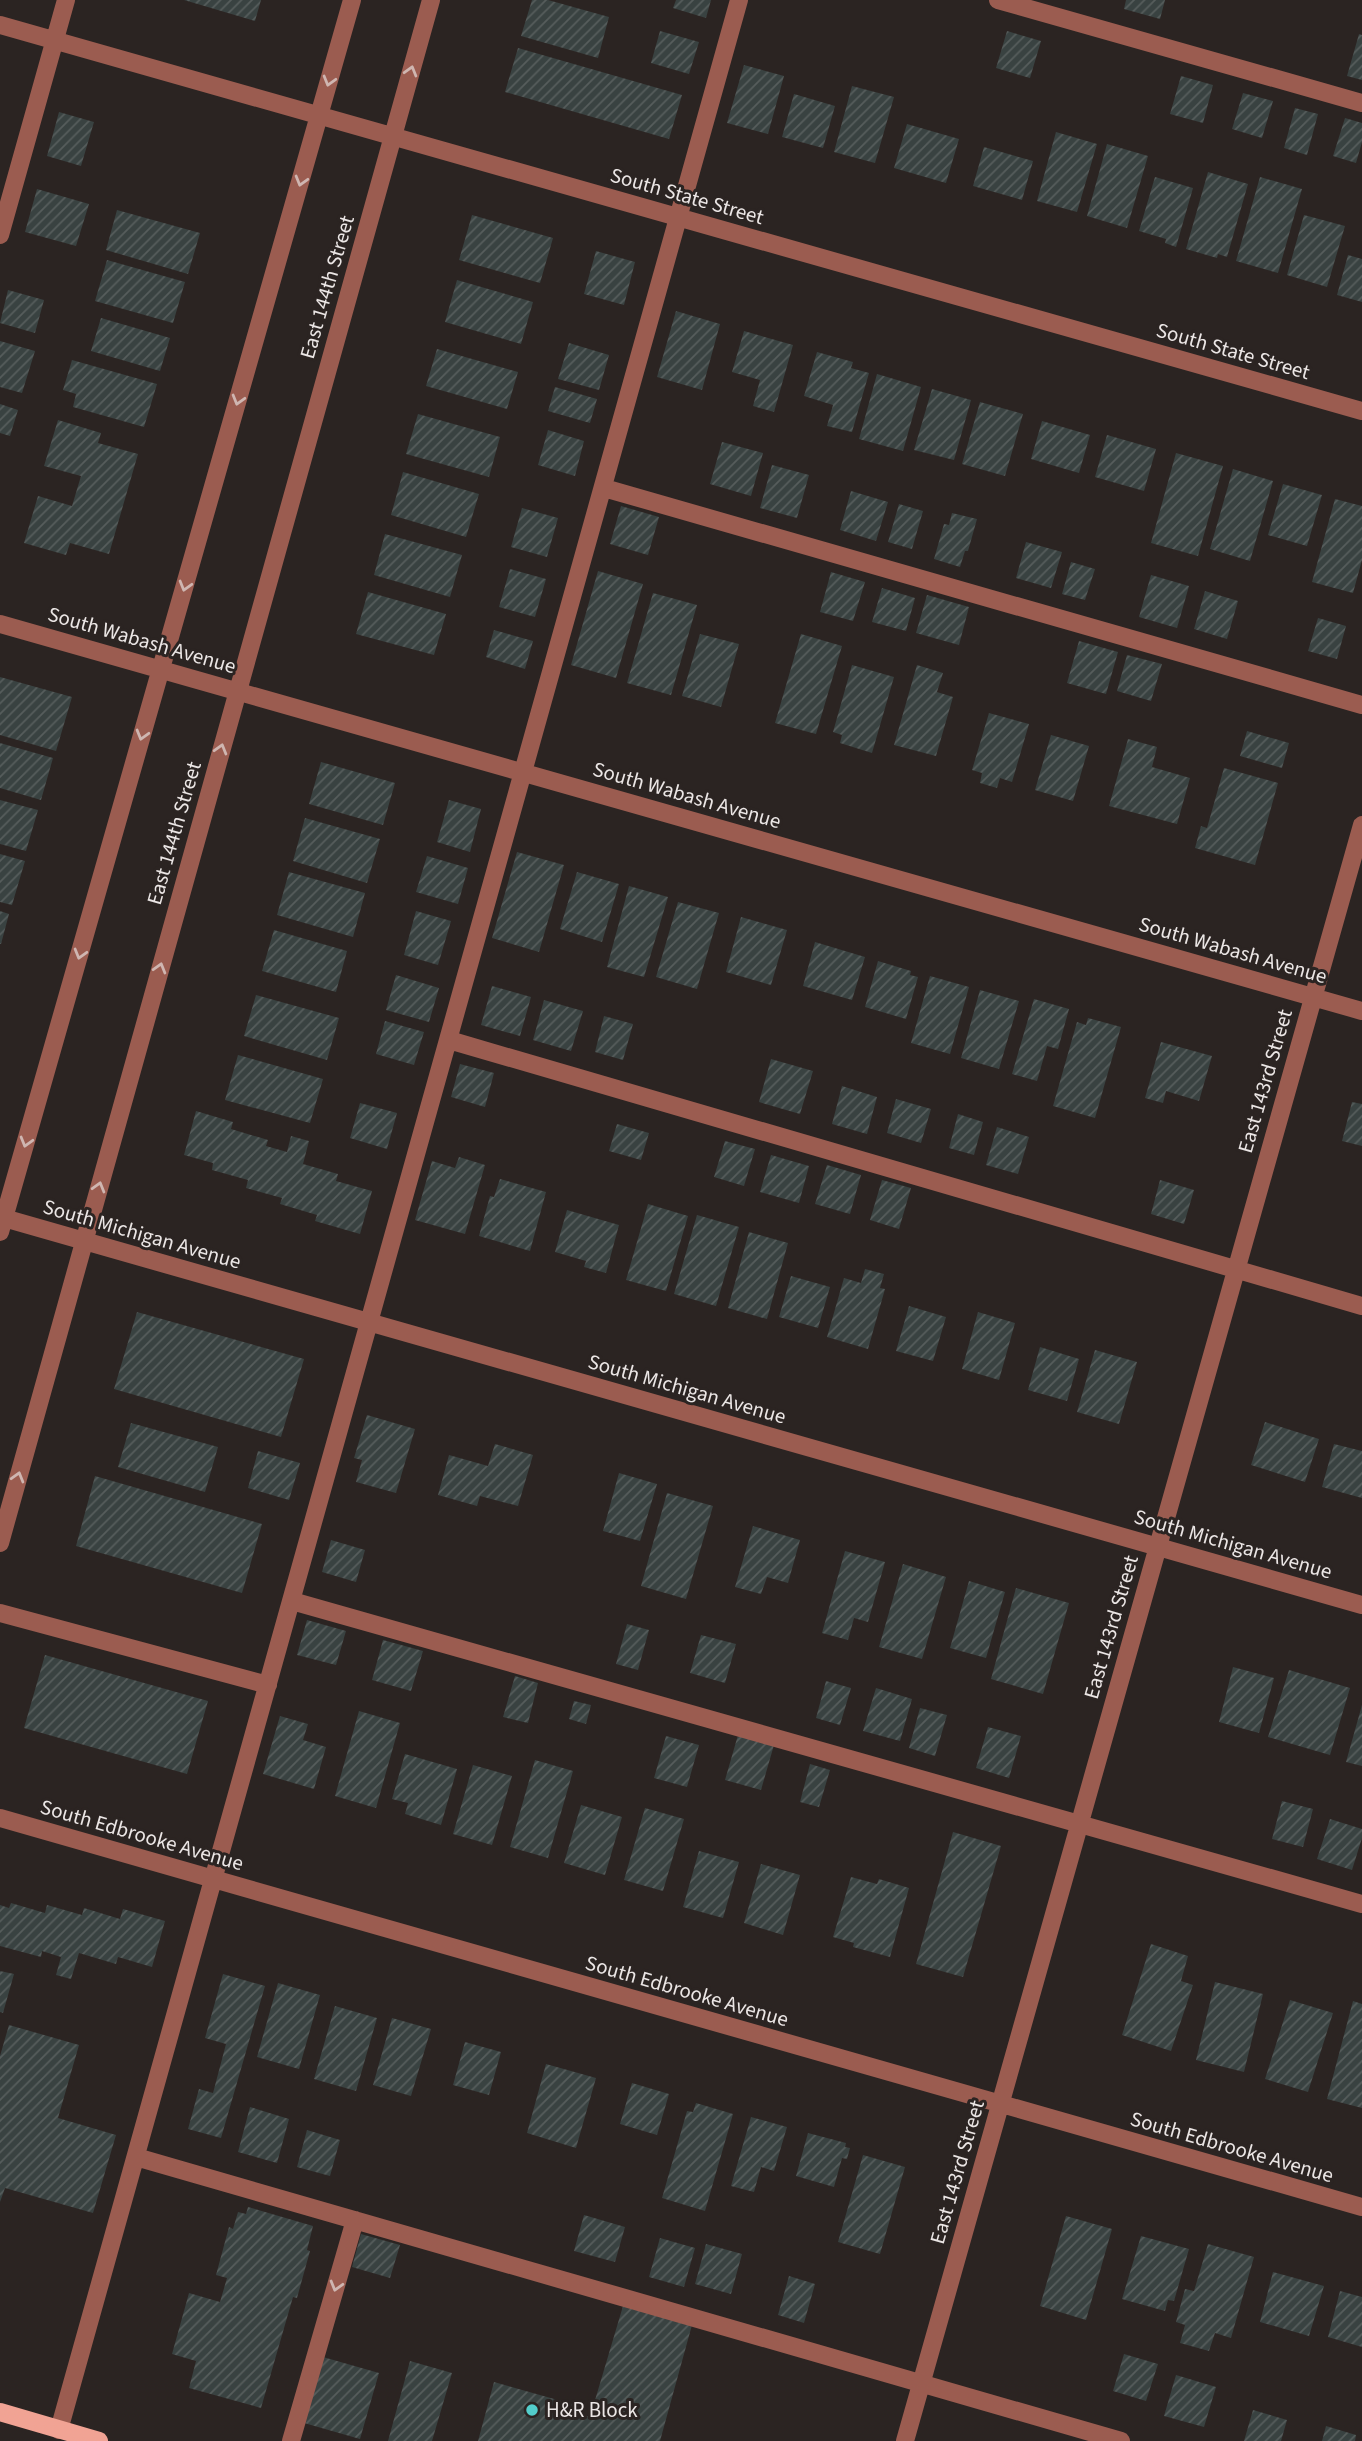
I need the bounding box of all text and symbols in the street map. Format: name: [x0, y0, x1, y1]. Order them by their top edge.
one-way arrow: [403, 65, 417, 77]
one-way arrow: [323, 75, 338, 87]
street label: South State Street: [607, 160, 767, 232]
one-way arrow: [294, 175, 309, 187]
street label: East 144th Street: [292, 212, 362, 362]
street label: South State Street: [1153, 315, 1313, 387]
one-way arrow: [232, 393, 246, 405]
one-way arrow: [178, 580, 193, 592]
street label: South Wabash Avenue: [44, 599, 240, 681]
one-way arrow: [136, 729, 150, 741]
one-way arrow: [213, 743, 228, 755]
street label: South Wabash Avenue: [589, 754, 785, 836]
street label: East 144th Street: [139, 758, 209, 908]
street label: South Wabash Avenue: [1135, 909, 1331, 991]
one-way arrow: [73, 948, 88, 960]
one-way arrow: [152, 962, 166, 974]
street label: East 143rd Street: [1230, 1006, 1300, 1156]
one-way arrow: [19, 1136, 34, 1148]
one-way arrow: [91, 1181, 105, 1193]
street label: South Michigan Avenue: [40, 1191, 244, 1277]
street label: South Michigan Avenue: [585, 1346, 789, 1432]
one-way arrow: [10, 1471, 25, 1483]
street label: South Michigan Avenue: [1131, 1501, 1335, 1587]
street label: East 143rd Street: [1076, 1552, 1146, 1702]
street label: South Edbrooke Avenue: [37, 1792, 247, 1878]
street label: South Edbrooke Avenue: [582, 1948, 792, 2034]
street label: East 143rd Street: [922, 2097, 992, 2247]
street label: South Edbrooke Avenue: [1127, 2104, 1337, 2190]
one-way arrow: [330, 2279, 344, 2291]
place label: H&R Block: [546, 2395, 638, 2425]
marker: H&R Block: [524, 2402, 540, 2418]

